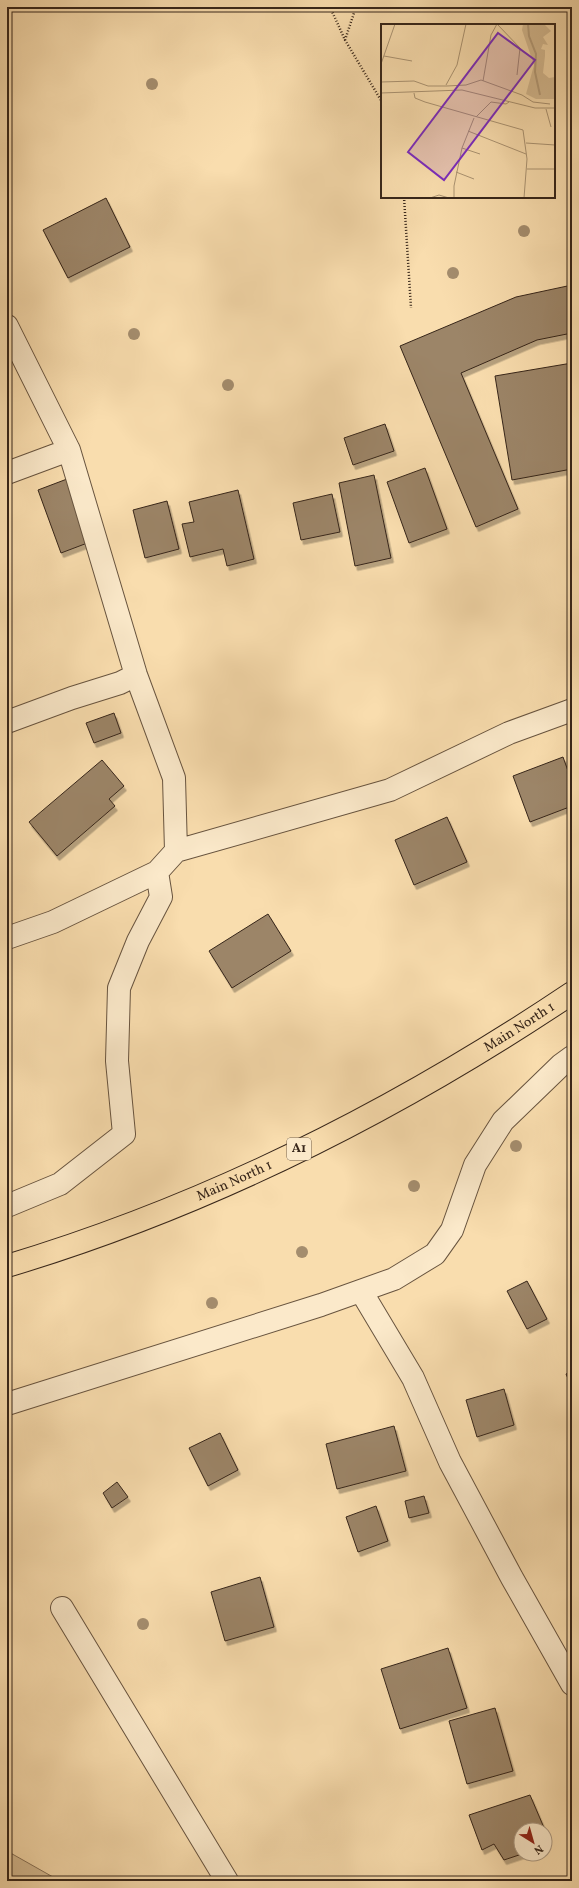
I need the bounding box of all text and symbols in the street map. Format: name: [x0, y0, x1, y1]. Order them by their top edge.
inset map: [381, 24, 555, 198]
street label: Main North 1: [480, 997, 559, 1057]
road number: A1: [287, 1138, 311, 1160]
street label: Main North 1: [194, 1156, 275, 1206]
north arrow: [513, 1822, 553, 1862]
text: N: [530, 1840, 546, 1857]

